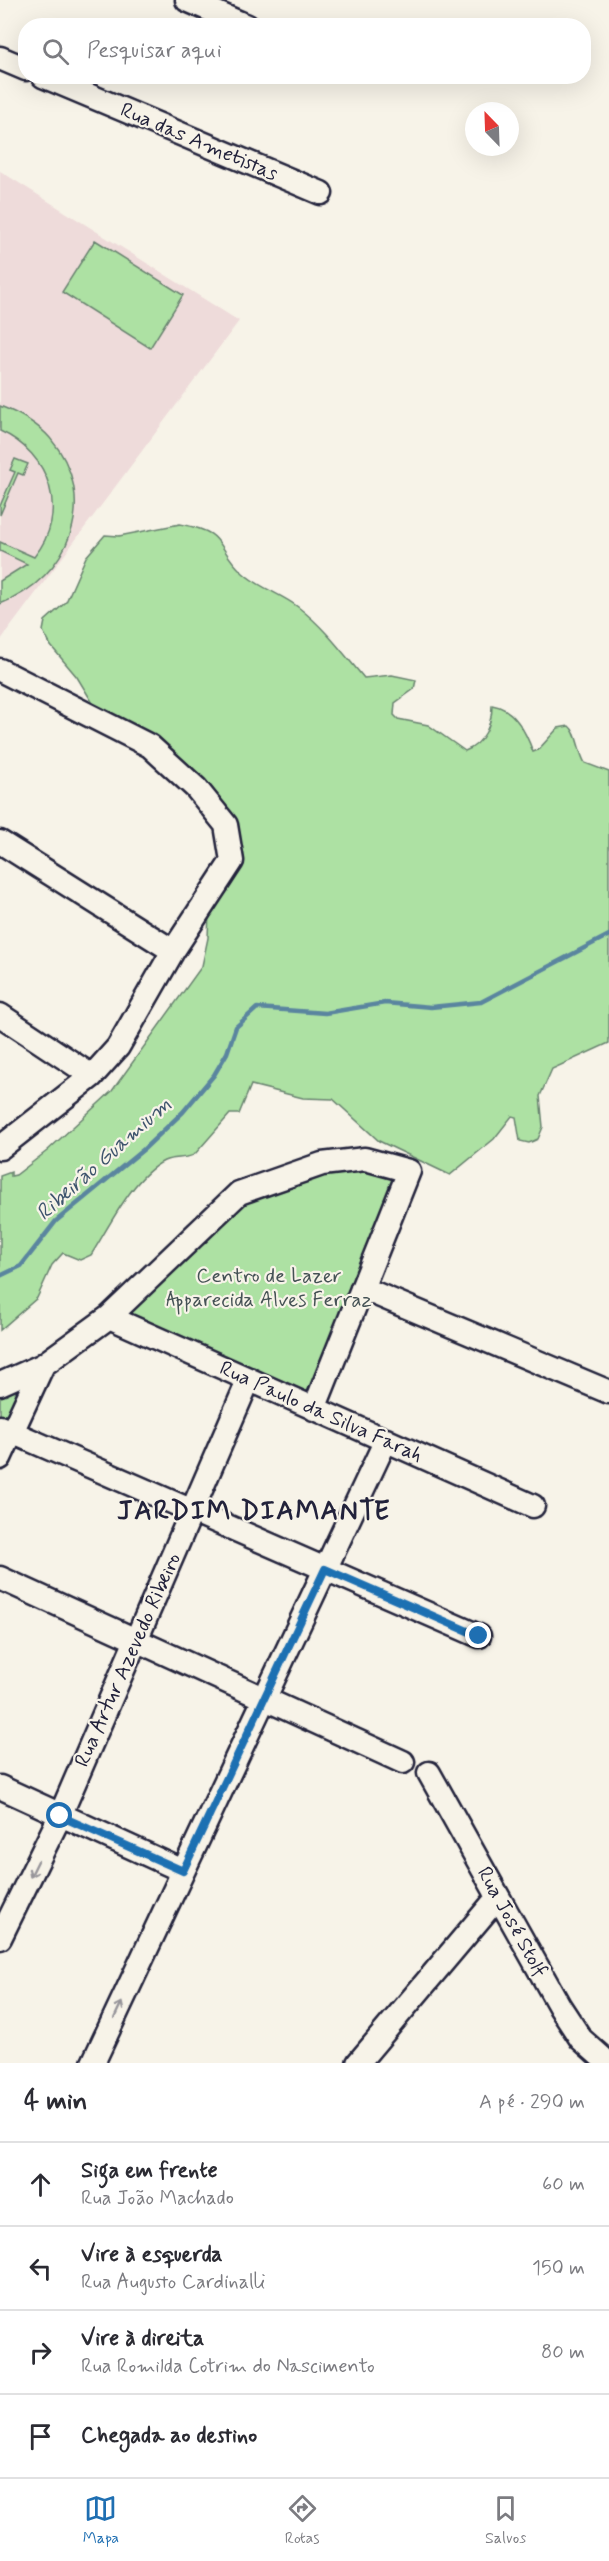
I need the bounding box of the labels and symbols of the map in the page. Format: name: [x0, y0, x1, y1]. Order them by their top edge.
street label: Rua das Ametistas: [116, 96, 282, 188]
north arrow: [465, 102, 519, 156]
water label: Ribeirão Guamium: [30, 1091, 178, 1227]
park label: Centro de Lazer Apparecida Alves Ferraz: [166, 1262, 372, 1315]
street label: Rua Paulo da Silva Farah: [215, 1355, 427, 1469]
district label: JARDIM DIAMANTE: [117, 1494, 391, 1529]
street label: Rua Artur Azevedo Ribeiro: [68, 1549, 188, 1771]
route end: [465, 1622, 491, 1648]
route start: [46, 1802, 72, 1828]
one-way arrow: [27, 1859, 39, 1877]
street label: Rua José Stolf: [470, 1862, 554, 1982]
one-way arrow: [112, 2002, 124, 2020]

